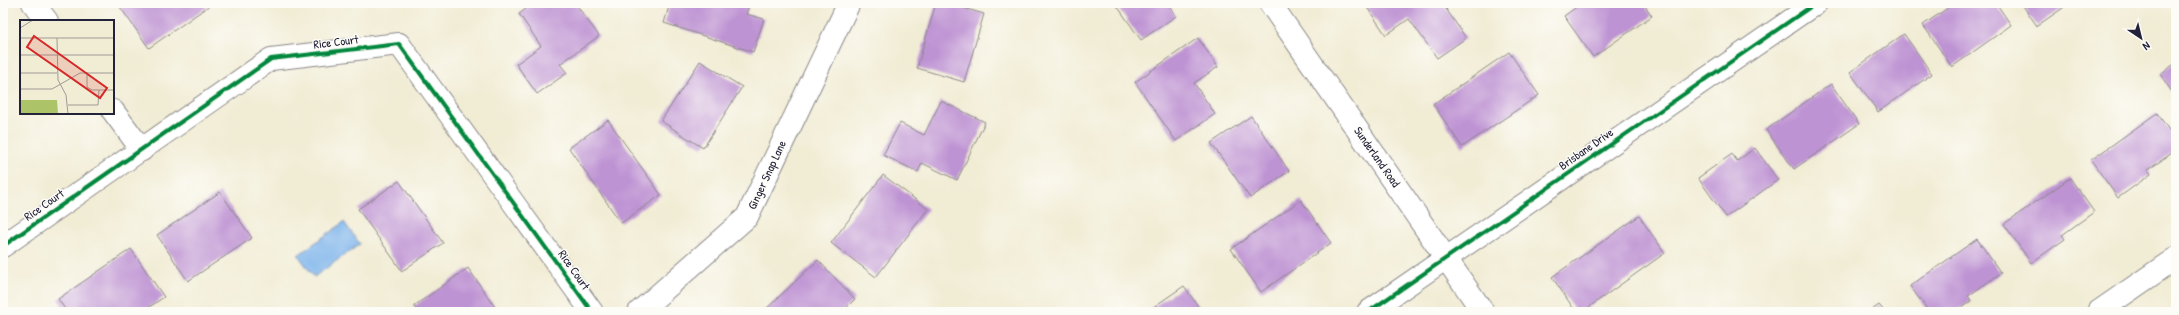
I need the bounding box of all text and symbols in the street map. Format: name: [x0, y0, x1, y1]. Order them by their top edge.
north arrow: [2121, 18, 2161, 58]
inset map: [20, 20, 114, 114]
street label: Rice Court: [312, 30, 360, 53]
text: N: [2140, 39, 2153, 54]
street label: Sunderland Road: [1350, 123, 1405, 191]
street label: Brisbane Drive: [1555, 123, 1617, 174]
street label: Ginger Snap Lane: [743, 137, 790, 212]
street label: Rice Court: [20, 184, 68, 225]
street label: Rice Court: [554, 246, 595, 294]

